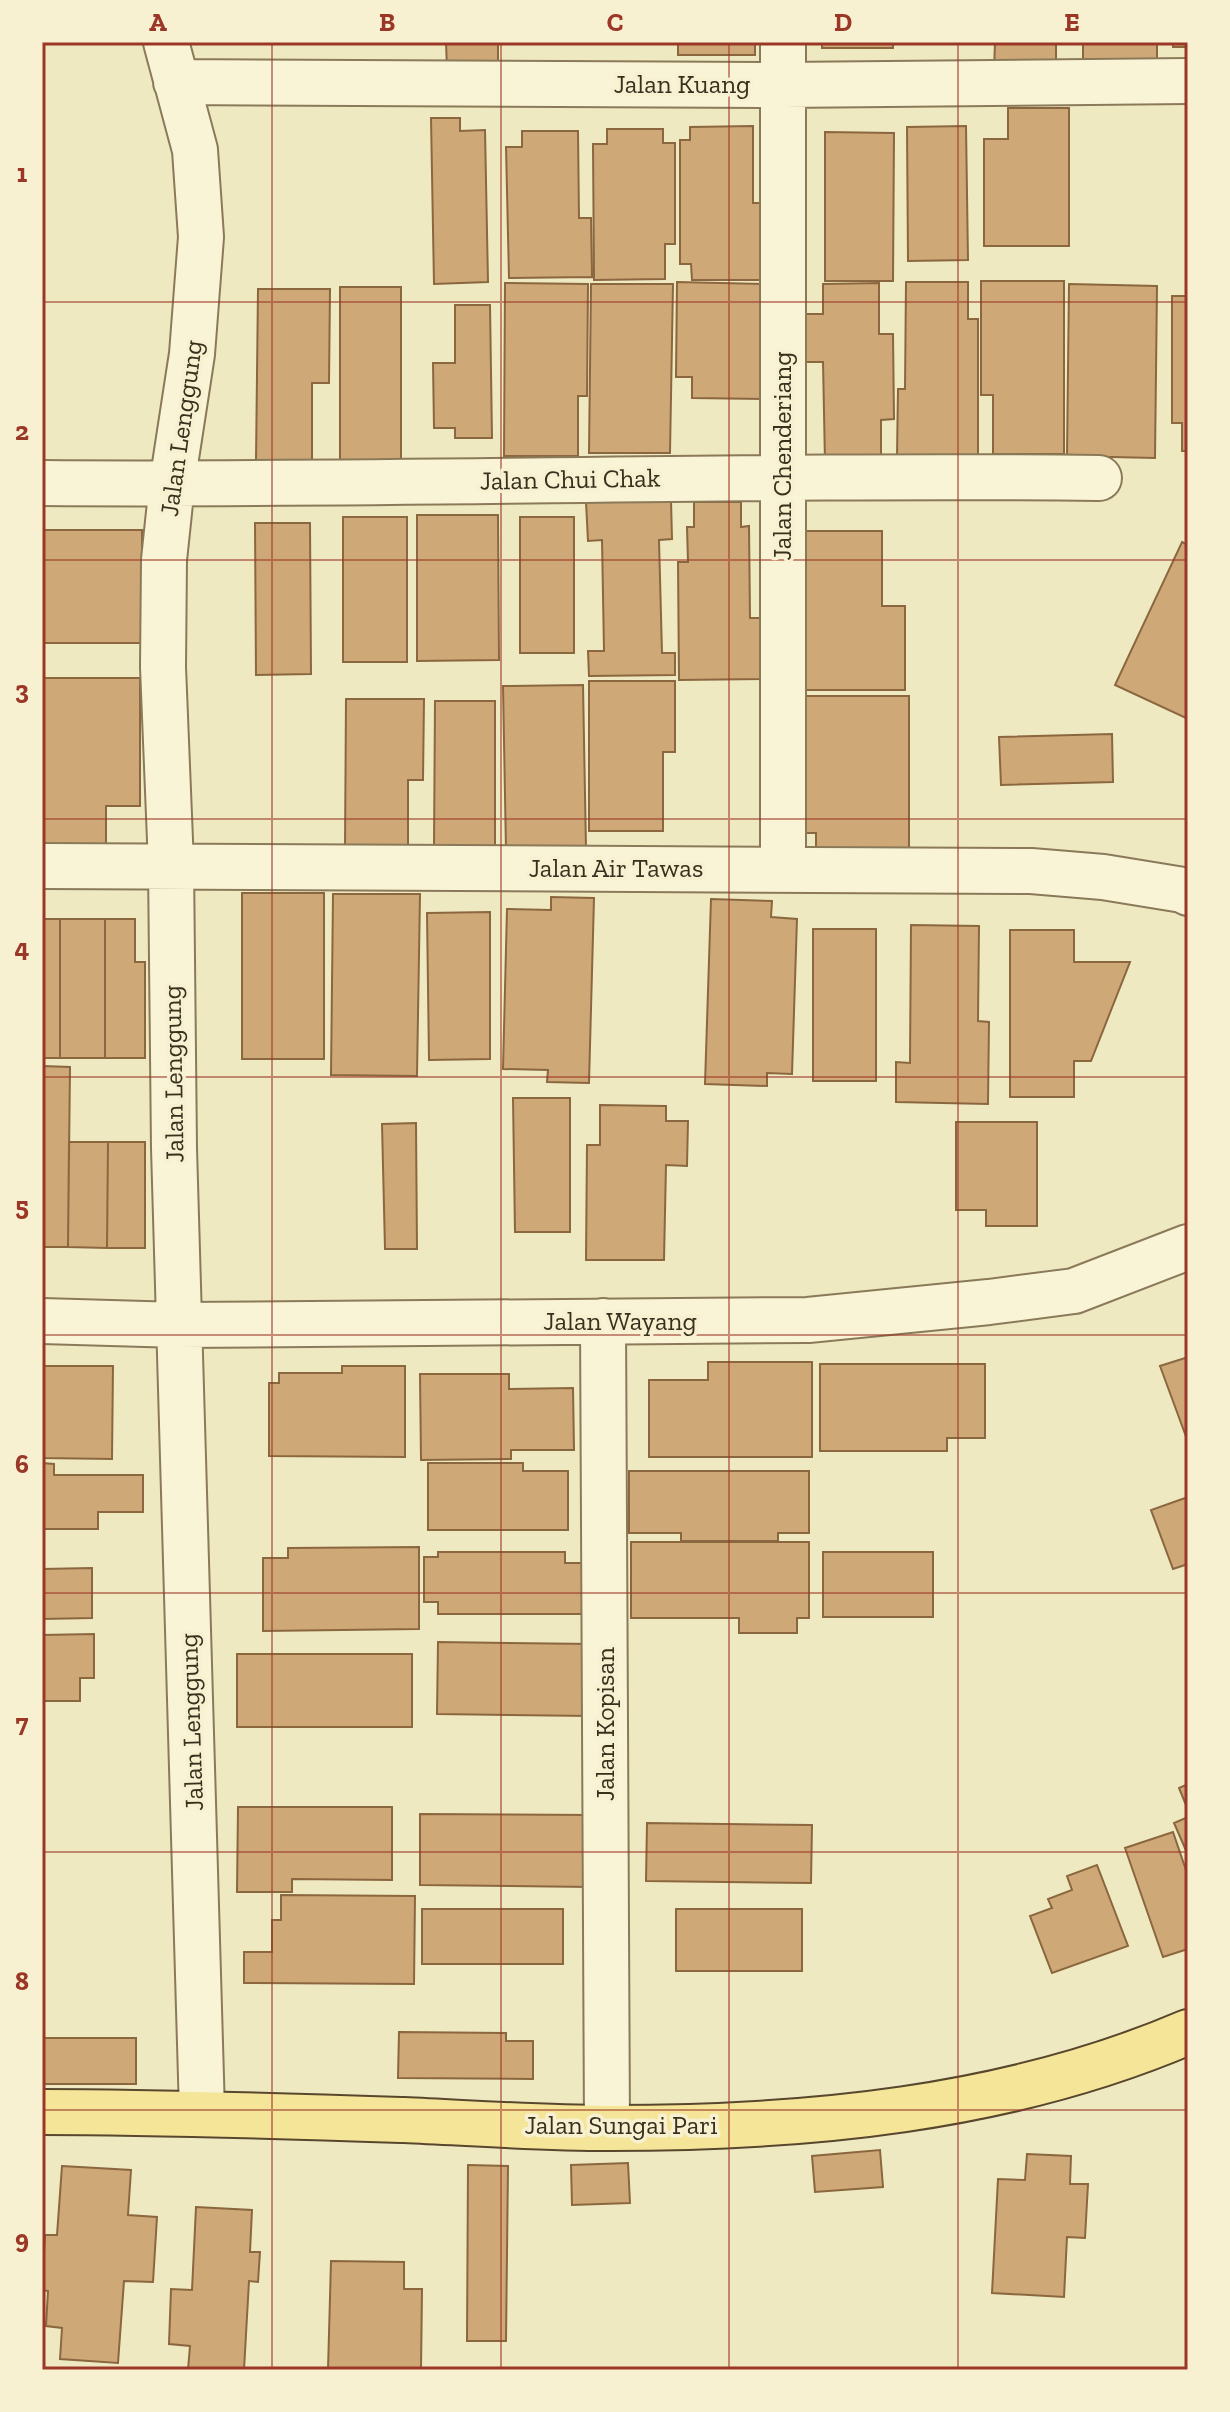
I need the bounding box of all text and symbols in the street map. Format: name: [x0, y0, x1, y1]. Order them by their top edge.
text: A: [149, 6, 167, 38]
text: B: [379, 6, 395, 38]
text: C: [607, 6, 623, 38]
text: D: [834, 6, 852, 38]
text: E: [1064, 6, 1080, 38]
street label: Jalan Kuang: [614, 68, 750, 100]
text: 1: [17, 157, 28, 189]
street label: Jalan Lenggung: [153, 338, 209, 518]
street label: Jalan Chenderiang: [766, 352, 798, 560]
text: 2: [15, 415, 29, 447]
street label: Jalan Chui Chak: [479, 461, 661, 497]
text: 3: [15, 674, 29, 706]
street label: Jalan Air Tawas: [529, 852, 703, 884]
text: 4: [15, 932, 30, 964]
street label: Jalan Lenggung: [155, 985, 191, 1163]
text: 5: [15, 1190, 29, 1222]
street label: Jalan Wayang: [543, 1305, 697, 1337]
text: 6: [15, 1448, 29, 1480]
street label: Jalan Lenggung: [172, 1633, 210, 1811]
street label: Jalan Kopisan: [589, 1647, 621, 1801]
text: 7: [16, 1707, 29, 1739]
text: 8: [15, 1965, 29, 1997]
street label: Jalan Sungai Pari: [525, 2109, 717, 2141]
text: 9: [15, 2223, 29, 2255]

